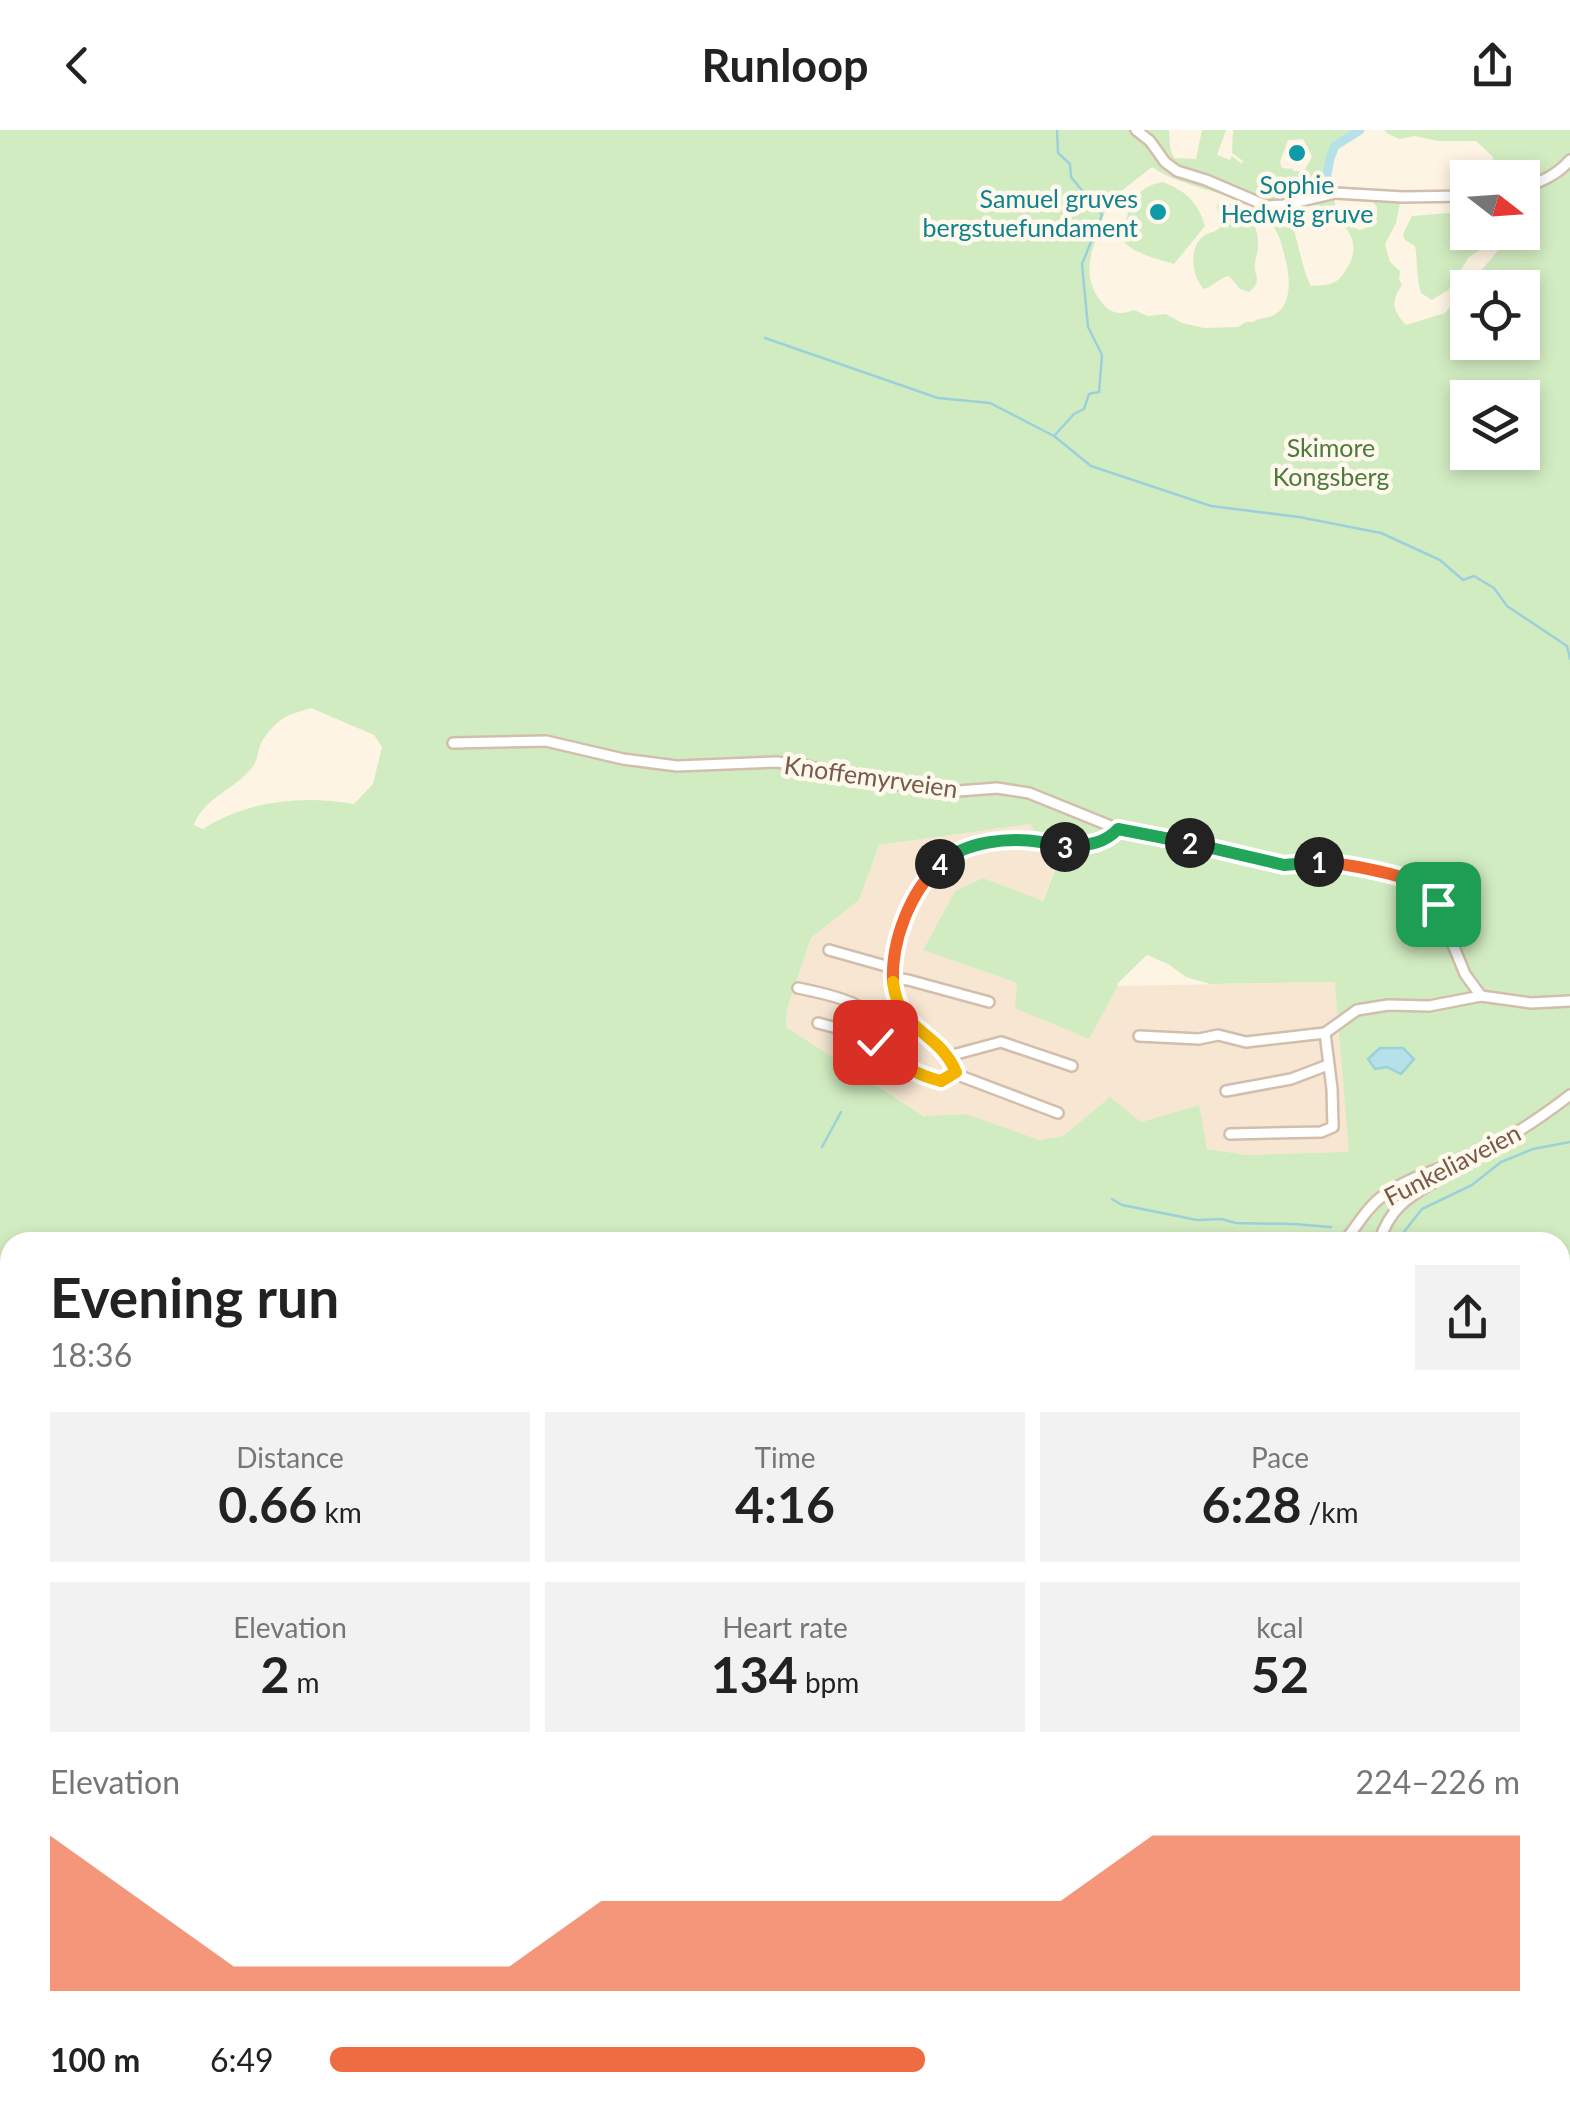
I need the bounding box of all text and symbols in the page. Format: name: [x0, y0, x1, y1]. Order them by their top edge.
icon: back: [50, 38, 105, 93]
text: Runloop: [701, 38, 869, 92]
icon: share: [1465, 38, 1520, 93]
marker: Sophie Hedwig gruve: [1286, 142, 1308, 164]
north arrow: [1450, 160, 1540, 250]
map controls: [1450, 160, 1540, 470]
place label: Sophie Hedwig gruve: [1221, 169, 1373, 228]
place label: Samuel gruves bergstuefundament: [923, 183, 1138, 242]
marker: Samuel gruves bergstuefundament: [1147, 201, 1169, 223]
button: locate: [1450, 270, 1540, 360]
button: layers: [1450, 380, 1540, 470]
park label: Skimore Kongsberg: [1273, 432, 1389, 491]
street label: Knoffemyrveien: [782, 749, 960, 803]
pin: 2: [1165, 818, 1215, 868]
pin: 3: [1040, 822, 1090, 872]
text: 2: [1182, 826, 1198, 860]
text: 3: [1057, 830, 1073, 864]
pin: 1: [1294, 837, 1344, 887]
pin: 4: [915, 839, 965, 889]
text: 1: [1311, 845, 1327, 879]
text: 4: [932, 847, 948, 881]
pin: [1396, 862, 1481, 947]
icon: arrive: [1411, 877, 1466, 932]
pin: [833, 1000, 918, 1085]
icon: check: [848, 1015, 903, 1070]
street label: Funkeliaveien: [1379, 1117, 1525, 1211]
text: Evening run: [50, 1264, 339, 1330]
button: share: [1415, 1265, 1520, 1370]
text: 18:36: [50, 1335, 132, 1374]
text: Distance: [236, 1440, 344, 1474]
text: Time: [755, 1440, 815, 1474]
text: Pace: [1251, 1440, 1309, 1474]
text: 0.66: [218, 1474, 317, 1534]
text: 4:16: [735, 1474, 835, 1534]
text: 6:28: [1202, 1474, 1301, 1534]
text: km: [317, 1495, 362, 1529]
text: /km: [1301, 1495, 1358, 1529]
text: Elevation: [233, 1610, 347, 1644]
text: Heart rate: [722, 1610, 848, 1644]
text: kcal: [1256, 1610, 1304, 1644]
text: 2: [260, 1644, 289, 1704]
text: 134: [711, 1644, 798, 1704]
text: 52: [1251, 1644, 1309, 1704]
text: m: [289, 1665, 320, 1699]
text: bpm: [798, 1665, 859, 1699]
text: Elevation: [50, 1762, 180, 1801]
text: 224–226 m: [1356, 1762, 1520, 1801]
text: 100 m: [50, 2040, 140, 2079]
text: 6:49: [210, 2040, 274, 2079]

